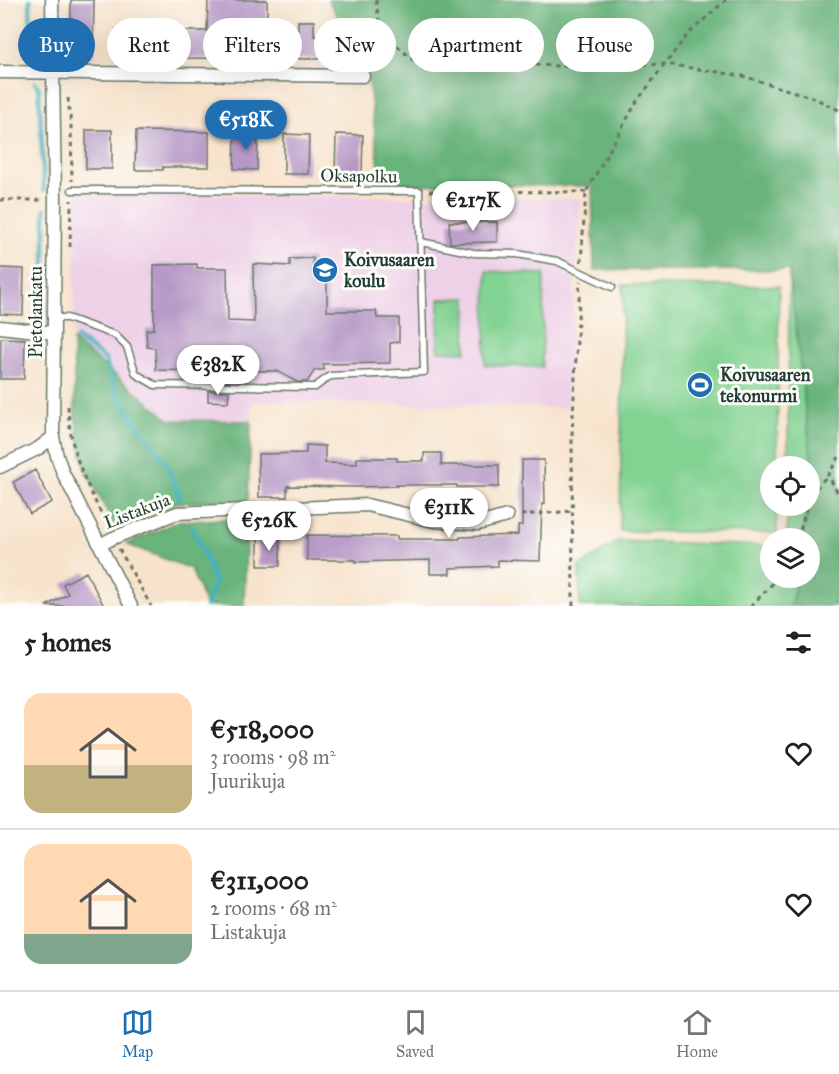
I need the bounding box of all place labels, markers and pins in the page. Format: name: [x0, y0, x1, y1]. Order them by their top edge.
pin: €518K: [204, 100, 288, 151]
pin: €217K: [431, 181, 515, 232]
place label: Koivusaaren koulu: [344, 249, 435, 292]
school or university icon: Koivusaaren koulu: [310, 255, 340, 285]
pin: €382K: [176, 345, 260, 396]
place label: Koivusaaren tekonurmi: [719, 364, 811, 407]
sports icon: Koivusaaren tekonurmi: [685, 370, 715, 400]
pin: €311K: [407, 488, 491, 539]
pin: €526K: [227, 501, 311, 552]

